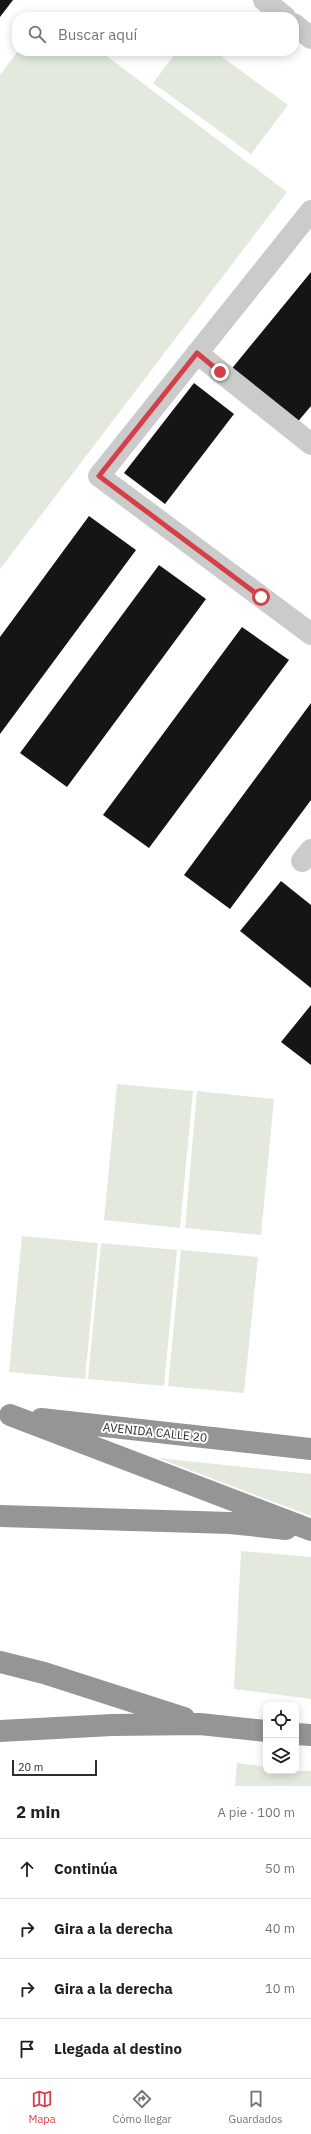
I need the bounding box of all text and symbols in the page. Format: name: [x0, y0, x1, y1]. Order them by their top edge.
search box: [12, 12, 299, 56]
icon: search: [26, 23, 48, 45]
text: Buscar aquí: [58, 25, 137, 44]
route end: [211, 363, 229, 381]
route start: [252, 588, 270, 606]
street label: AVENIDA CALLE 20: [102, 1419, 208, 1445]
map controls: [263, 1702, 299, 1774]
button: locate: [263, 1702, 299, 1738]
button: layers: [263, 1738, 299, 1774]
scale bar: [12, 1758, 97, 1777]
text: 20 m: [18, 1760, 43, 1774]
text: 2 min: [16, 1801, 60, 1823]
text: A pie · 100 m: [217, 1804, 295, 1821]
icon: ahead: [16, 1858, 38, 1880]
text: Continúa: [54, 1859, 118, 1878]
text: 50 m: [265, 1860, 295, 1877]
icon: right: [16, 1918, 38, 1940]
text: Gira a la derecha: [54, 1919, 173, 1938]
text: 40 m: [265, 1920, 295, 1937]
icon: right: [16, 1978, 38, 2000]
text: Gira a la derecha: [54, 1979, 173, 1998]
text: 10 m: [265, 1980, 295, 1997]
icon: arrive: [16, 2038, 38, 2060]
text: Llegada al destino: [54, 2039, 182, 2058]
tab: Mapa: [29, 2088, 56, 2126]
tab: Cómo llegar: [113, 2088, 172, 2126]
tab: Guardados: [229, 2088, 282, 2126]

